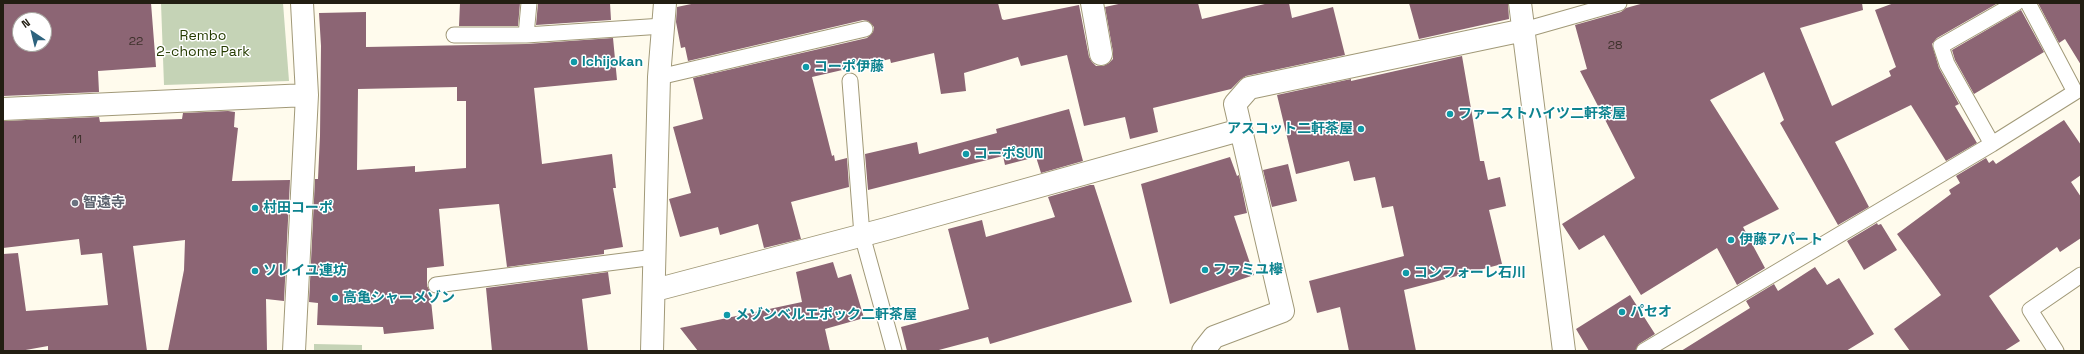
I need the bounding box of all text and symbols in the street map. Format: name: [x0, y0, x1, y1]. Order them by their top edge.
north arrow: [12, 12, 52, 52]
text: N: [19, 15, 33, 31]
park label: Rembo 2-chome Park: [156, 28, 250, 60]
house number: 22: [129, 35, 143, 49]
house number: 28: [1608, 39, 1622, 53]
place label: Ichijokan: [582, 54, 643, 70]
marker: Ichijokan: [569, 57, 579, 67]
place label: コーポ伊藤: [814, 59, 884, 75]
marker: コーポ伊藤: [801, 62, 811, 72]
place label: ファーストハイツ二軒茶屋: [1458, 106, 1626, 122]
marker: ファーストハイツ二軒茶屋: [1445, 109, 1455, 119]
place label: アスコット二軒茶屋: [1227, 121, 1353, 137]
marker: アスコット二軒茶屋: [1356, 124, 1366, 134]
house number: 11: [72, 133, 82, 147]
place label: コーポSUN: [974, 146, 1043, 162]
marker: コーポSUN: [961, 149, 971, 159]
place label: 智遠寺: [83, 195, 125, 211]
marker: 智遠寺: [70, 198, 80, 208]
place label: 村田コーポ: [263, 200, 333, 216]
marker: 村田コーポ: [250, 203, 260, 213]
place label: 伊藤アパート: [1739, 232, 1823, 248]
marker: 伊藤アパート: [1726, 235, 1736, 245]
place label: ファミユ欅: [1213, 262, 1283, 278]
place label: ソレイユ連坊: [263, 263, 347, 279]
marker: ファミユ欅: [1200, 265, 1210, 275]
place label: コンフォーレ石川: [1414, 265, 1526, 281]
marker: ソレイユ連坊: [250, 266, 260, 276]
marker: コンフォーレ石川: [1401, 268, 1411, 278]
place label: 高亀シャーメゾン: [343, 290, 455, 306]
marker: 高亀シャーメゾン: [330, 293, 340, 303]
place label: パセオ: [1630, 304, 1672, 320]
place label: メゾンベルエポック二軒茶屋: [735, 307, 917, 323]
marker: パセオ: [1617, 307, 1627, 317]
marker: メゾンベルエポック二軒茶屋: [722, 310, 732, 320]

